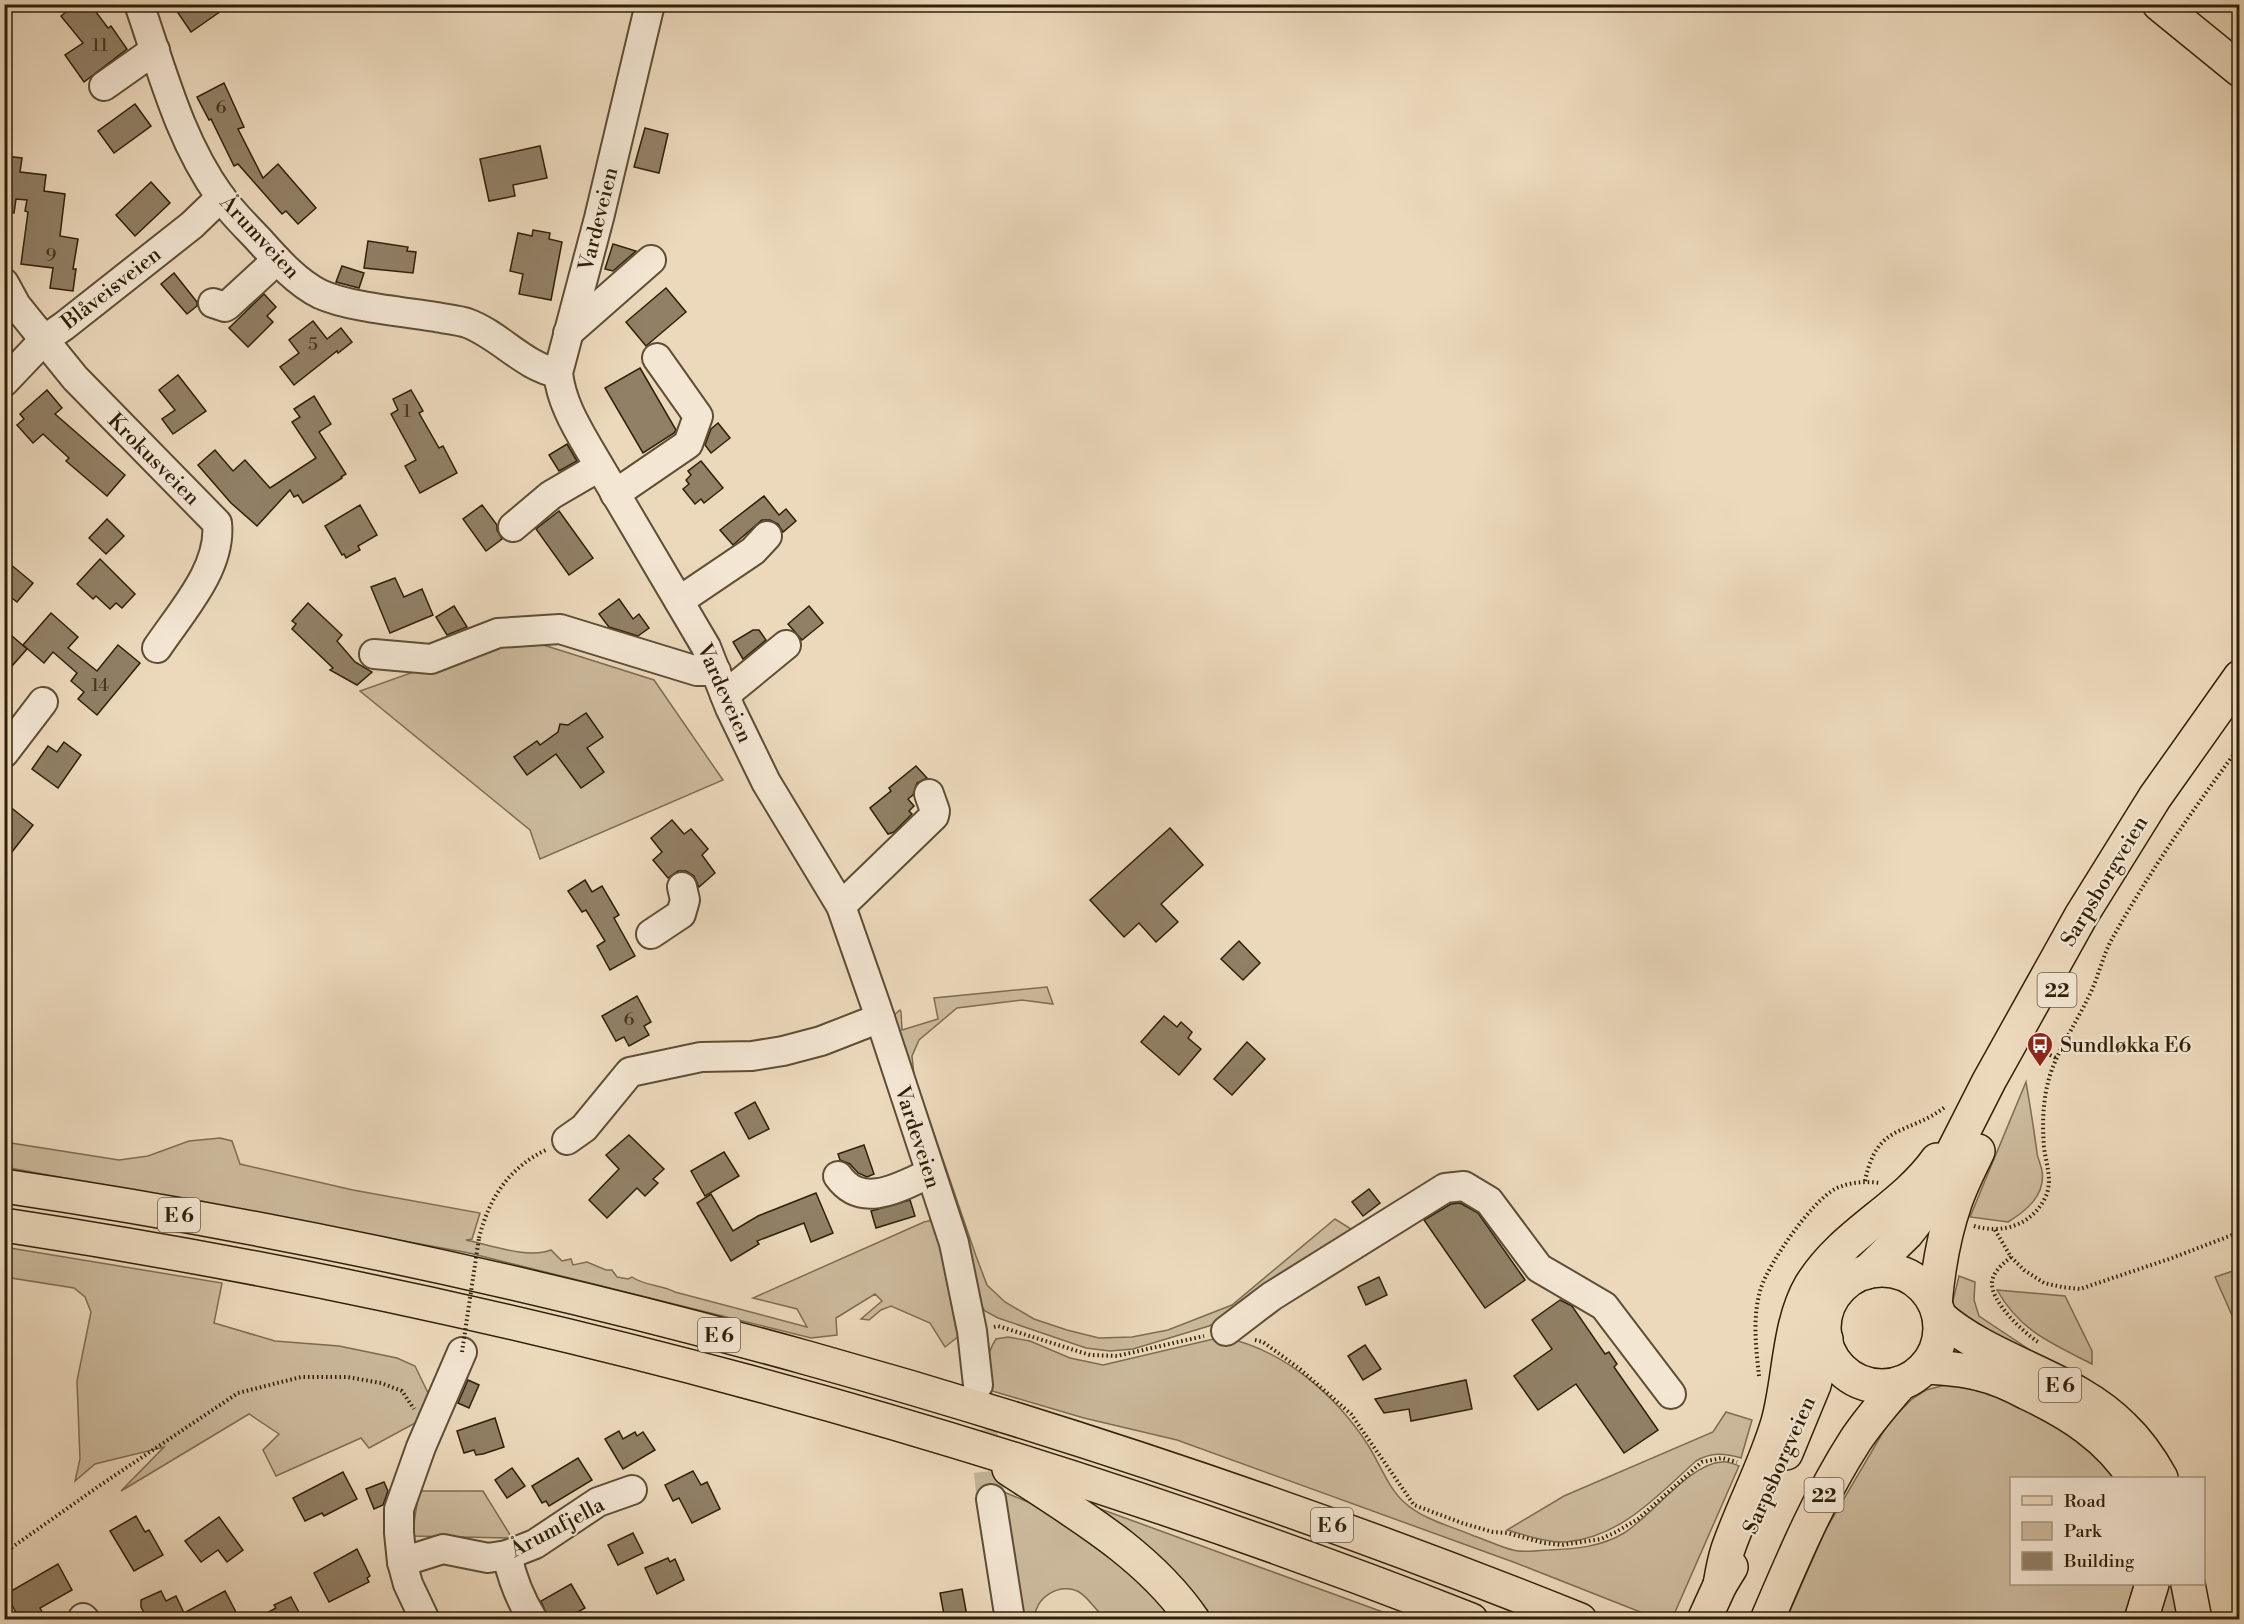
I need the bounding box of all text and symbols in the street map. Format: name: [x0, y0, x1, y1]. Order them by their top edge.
house number: 11: [92, 34, 108, 57]
house number: 6: [216, 96, 227, 119]
street label: Vardeveien: [573, 164, 625, 275]
street label: Årumveien: [213, 188, 306, 285]
street label: Blåveisveien: [56, 241, 167, 336]
house number: 9: [46, 244, 57, 267]
house number: 5: [308, 333, 318, 356]
house number: 1: [403, 400, 411, 423]
street label: Krokusveien: [102, 408, 205, 512]
street label: Vardeveien: [690, 639, 758, 748]
house number: 14: [91, 674, 109, 697]
street label: Sarpsborgveien: [2056, 811, 2154, 952]
road number: 22: [2038, 973, 2076, 1007]
house number: 6: [624, 1008, 635, 1031]
bus stop icon: Sundløkka E6: [2025, 1030, 2055, 1068]
place label: Sundløkka E6: [2060, 1033, 2192, 1059]
street label: Vardeveien: [888, 1082, 946, 1192]
road number: E 6: [158, 1198, 200, 1232]
road number: E 6: [698, 1318, 740, 1352]
road number: E 6: [2039, 1368, 2081, 1402]
street label: Sarpsborgveien: [1738, 1392, 1822, 1538]
legend: [2010, 1477, 2205, 1585]
road number: 22: [1804, 1478, 1844, 1512]
street label: Årumfjella: [504, 1490, 609, 1564]
text: Road: [2064, 1490, 2107, 1513]
road number: E 6: [1311, 1508, 1353, 1542]
text: Park: [2064, 1520, 2103, 1543]
text: Building: [2063, 1550, 2135, 1573]

